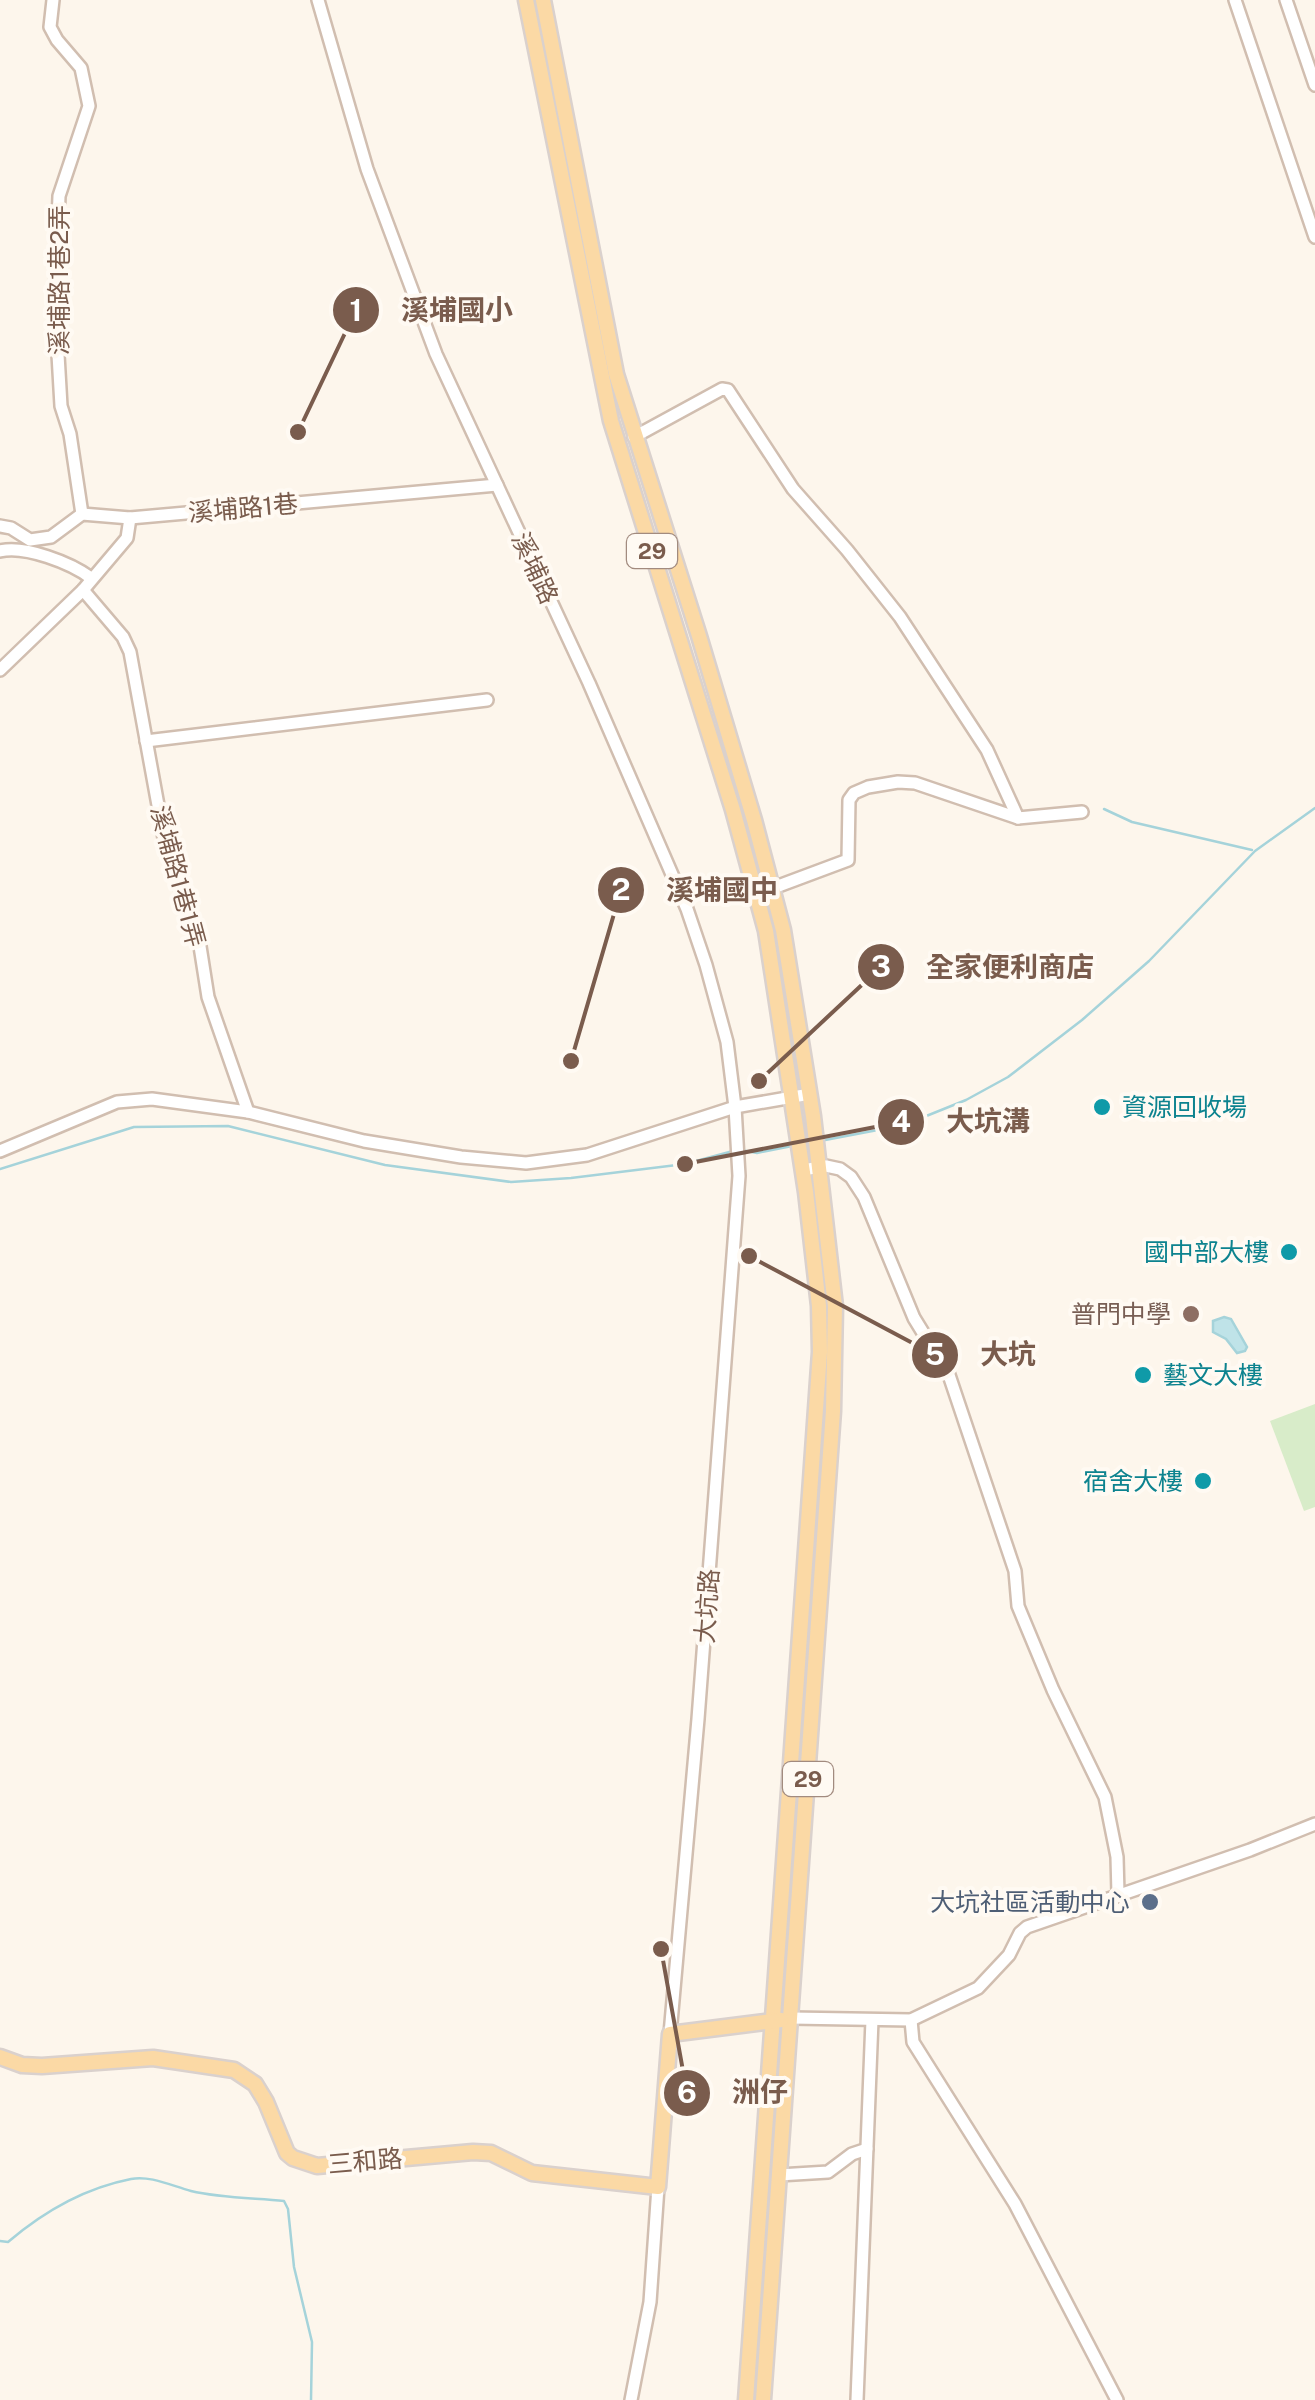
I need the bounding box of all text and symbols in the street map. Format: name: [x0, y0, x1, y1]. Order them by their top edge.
street label: 溪埔路1巷2弄: [44, 205, 74, 355]
callout: 溪埔國小: [331, 281, 533, 339]
text: 1: [350, 292, 362, 328]
text: 溪埔國小: [401, 293, 513, 326]
street label: 溪埔路1巷: [187, 488, 299, 528]
street label: 溪埔路: [506, 528, 564, 608]
road number: 29: [627, 534, 677, 568]
street label: 溪埔路1巷1弄: [145, 802, 211, 950]
callout: 溪埔國中: [596, 861, 798, 919]
text: 2: [611, 871, 631, 907]
text: 溪埔國中: [666, 873, 778, 906]
callout: 全家便利商店: [856, 938, 1114, 996]
text: 3: [871, 948, 891, 984]
text: 全家便利商店: [926, 950, 1094, 983]
place label: 資源回收場: [1122, 1092, 1247, 1122]
callout: 大坑溝: [876, 1093, 1050, 1151]
marker: 資源回收場: [1091, 1096, 1113, 1118]
text: 4: [891, 1103, 911, 1139]
text: 大坑溝: [946, 1104, 1030, 1137]
place label: 國中部大樓: [1144, 1237, 1269, 1267]
marker: 國中部大樓: [1278, 1241, 1300, 1263]
place label: 普門中學: [1071, 1299, 1171, 1329]
marker: 普門中學: [1180, 1303, 1202, 1325]
callout: 大坑: [910, 1326, 1056, 1384]
text: 5: [925, 1336, 945, 1372]
text: 大坑: [980, 1337, 1036, 1370]
place label: 藝文大樓: [1163, 1360, 1263, 1390]
marker: 藝文大樓: [1132, 1364, 1154, 1386]
place label: 宿舍大樓: [1083, 1466, 1183, 1496]
marker: 宿舍大樓: [1192, 1470, 1214, 1492]
street label: 大坑路: [689, 1568, 725, 1644]
road number: 29: [783, 1762, 833, 1796]
place label: 大坑社區活動中心: [930, 1887, 1130, 1917]
marker: 大坑社區活動中心: [1139, 1891, 1161, 1913]
callout: 洲仔: [662, 2064, 808, 2122]
text: 6: [677, 2074, 697, 2110]
text: 洲仔: [732, 2075, 788, 2108]
street label: 三和路: [326, 2143, 404, 2179]

